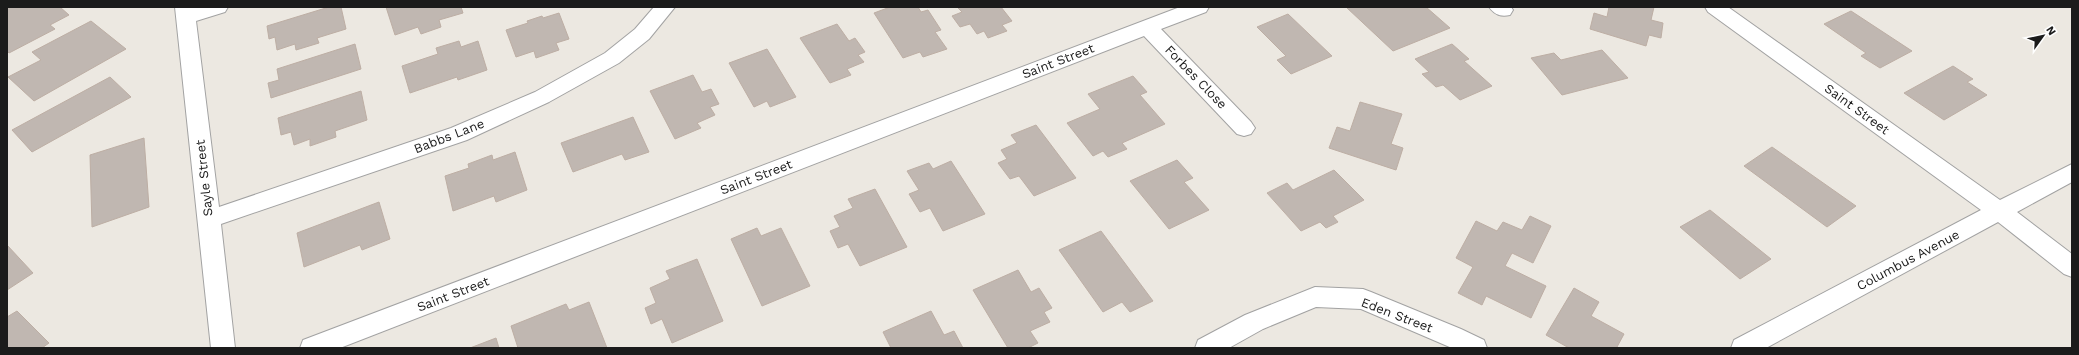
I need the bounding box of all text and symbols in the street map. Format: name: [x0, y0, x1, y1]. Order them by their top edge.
north arrow: [2023, 16, 2063, 56]
text: N: [2043, 24, 2059, 38]
street label: Saint Street: [1020, 40, 1097, 82]
street label: Forbes Close: [1162, 42, 1230, 112]
street label: Saint Street: [1822, 81, 1893, 138]
street label: Babbs Lane: [412, 116, 486, 156]
street label: Sayle Street: [192, 138, 215, 217]
street label: Saint Street: [718, 156, 795, 198]
street label: Columbus Avenue: [1854, 227, 1962, 293]
street label: Saint Street: [415, 273, 492, 315]
street label: Eden Street: [1359, 295, 1435, 336]

